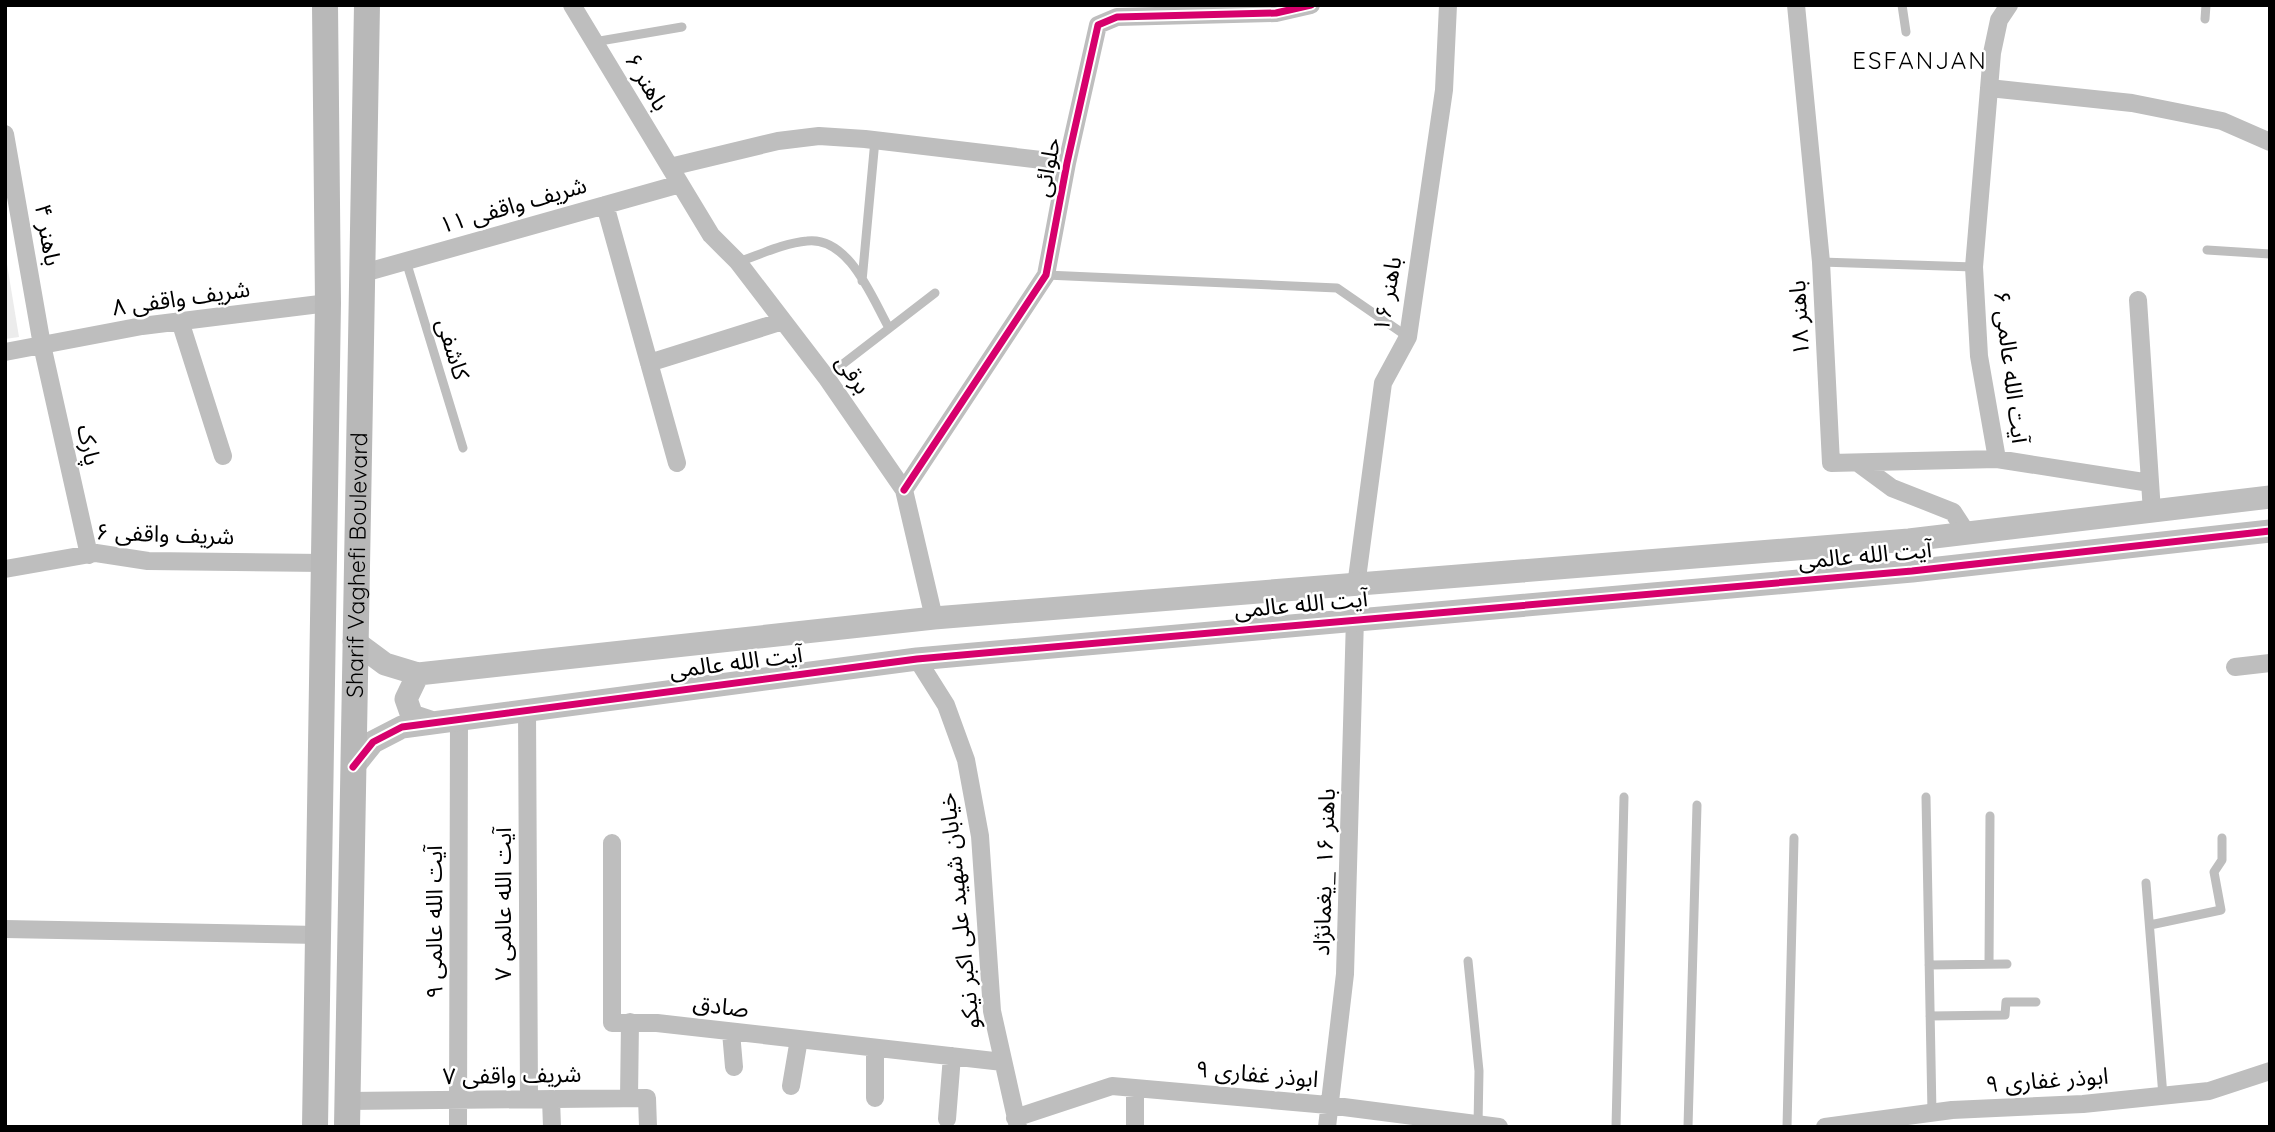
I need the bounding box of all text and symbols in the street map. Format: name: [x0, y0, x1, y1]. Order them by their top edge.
district label: ESFANJAN: [1852, 45, 1988, 75]
street label: باهنر ۶: [619, 47, 676, 116]
street label: حلوائی: [1027, 135, 1066, 199]
street label: شریف واقفی ۱۱: [436, 170, 590, 239]
street label: باهنر ۴: [29, 202, 68, 268]
street label: باهنر ۱۶: [1366, 254, 1407, 334]
street label: شریف واقفی ۸: [110, 273, 252, 322]
street label: باهنر ۱۸: [1782, 279, 1815, 357]
street label: آیت الله عالمی ۶: [1988, 289, 2035, 446]
street label: کاشفی: [430, 315, 477, 383]
street label: برقی: [830, 348, 877, 399]
street label: پارک: [70, 422, 108, 468]
street label: Sharif Vaghefi Boulevard: [340, 432, 373, 698]
street label: شریف واقفی ۶: [95, 517, 235, 550]
street label: آیت الله عالمی: [1797, 534, 1934, 575]
street label: آیت الله عالمی: [1233, 583, 1370, 624]
street label: آیت الله عالمی: [668, 639, 805, 684]
street label: باهنر ۱۶ _یغمانژاد: [1306, 788, 1341, 956]
street label: خیابان شهید علی اکبر نیکو: [932, 791, 985, 1031]
street label: آیت الله عالمی ۷: [488, 826, 517, 981]
street label: آیت الله عالمی ۹: [419, 844, 448, 999]
street label: صادق: [691, 988, 751, 1023]
street label: ابوذر غفاری ۹: [1194, 1054, 1320, 1093]
street label: شریف واقفی ۷: [442, 1059, 582, 1090]
street label: ابوذر غفاری ۹: [1984, 1061, 2109, 1098]

